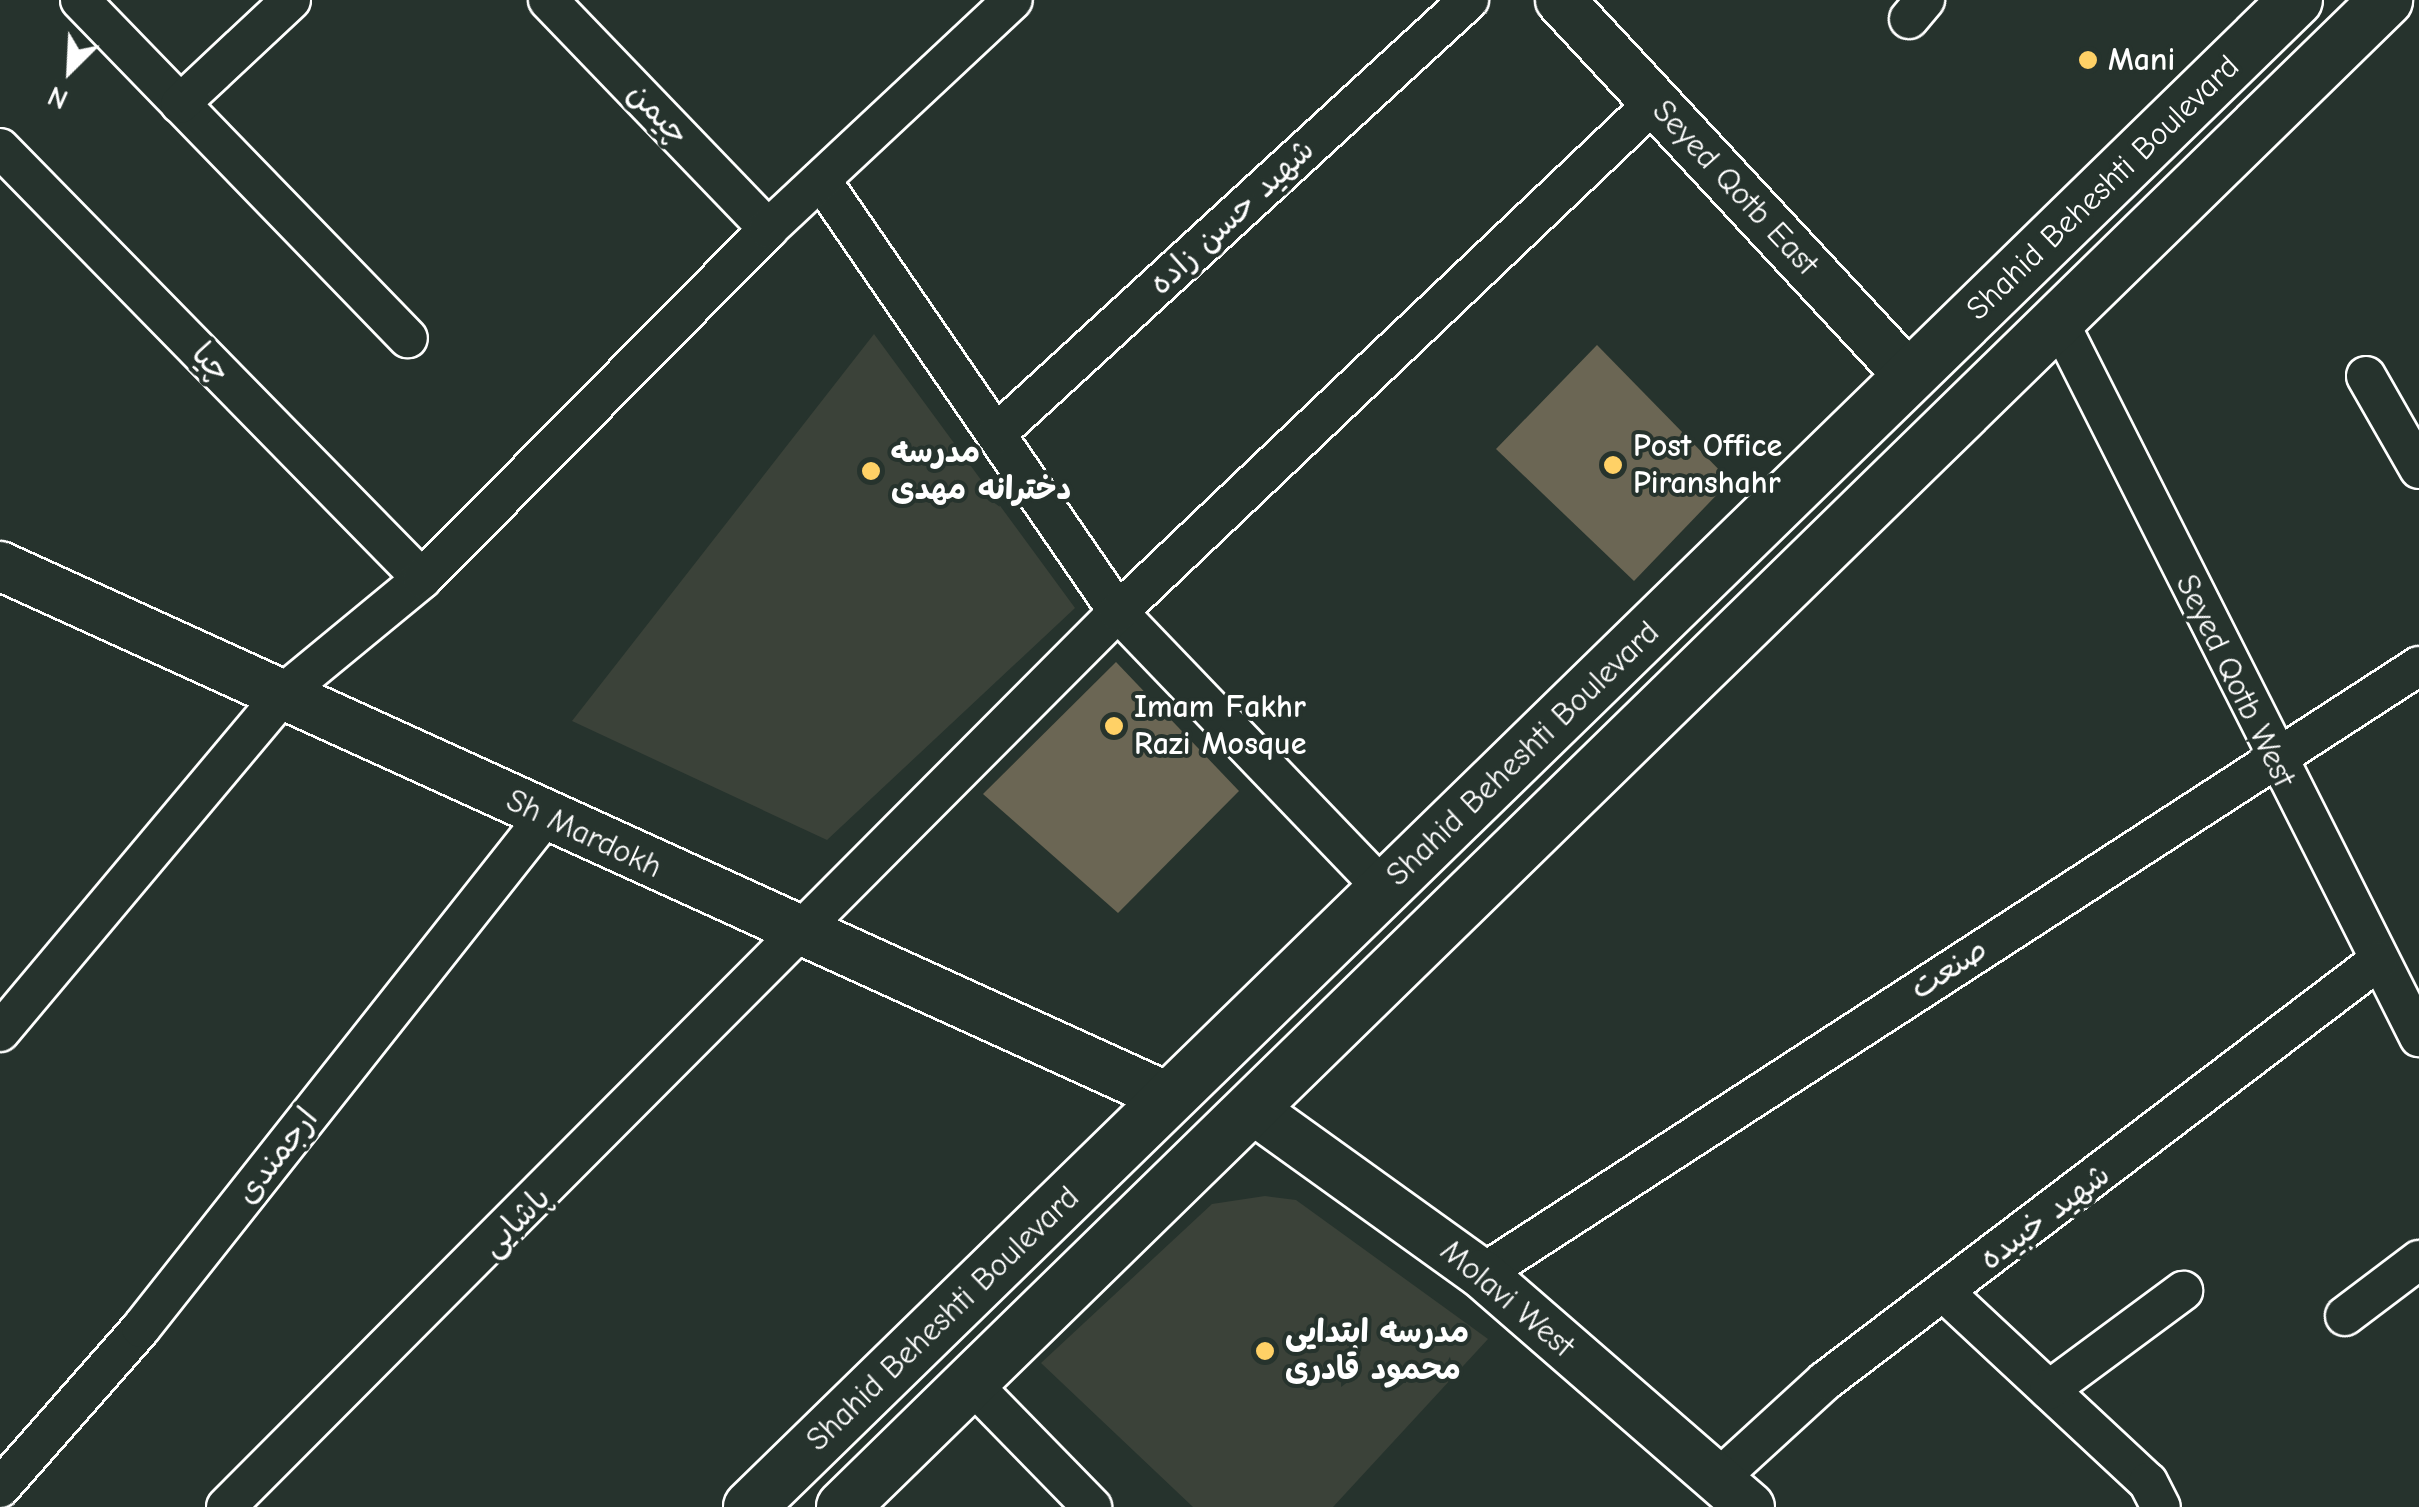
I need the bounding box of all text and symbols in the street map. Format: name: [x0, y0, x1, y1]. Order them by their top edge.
north arrow: [20, 20, 120, 120]
place label: Mani: [2108, 41, 2175, 79]
street label: Shahid Beheshti Boulevard: [1959, 48, 2247, 328]
marker: Mani: [2077, 49, 2099, 71]
street label: چیمن: [619, 75, 697, 153]
text: N: [43, 79, 73, 116]
street label: Seyed Qotb East: [1644, 92, 1826, 284]
street label: شهید حسن زاده: [1142, 131, 1322, 303]
street label: چیا: [183, 335, 239, 391]
place label: Post Office Piranshahr: [1633, 428, 1782, 503]
place label: مدرسه دخترانه مهدی: [891, 434, 1071, 509]
marker: Post Office Piranshahr: [1602, 454, 1624, 476]
marker: مدرسه دخترانه مهدی: [860, 460, 882, 482]
street label: Seyed Qotb West: [2167, 569, 2303, 793]
street label: Shahid Beheshti Boulevard: [1379, 614, 1667, 894]
place label: Imam Fakhr Razi Mosque: [1134, 689, 1306, 764]
marker: Imam Fakhr Razi Mosque: [1103, 715, 1125, 737]
street label: Sh Mardokh: [500, 781, 668, 887]
street label: صنعت: [1903, 930, 1995, 1008]
street label: ارجمندی: [228, 1100, 326, 1212]
street label: شهید خبیده: [1972, 1156, 2118, 1278]
street label: پاشایی: [473, 1179, 559, 1265]
street label: Shahid Beheshti Boulevard: [799, 1179, 1087, 1459]
street label: Molavi West: [1432, 1232, 1582, 1366]
place label: مدرسه ابتدایى محمود قادرى: [1285, 1314, 1469, 1389]
marker: مدرسه ابتدایى محمود قادرى: [1254, 1340, 1276, 1362]

